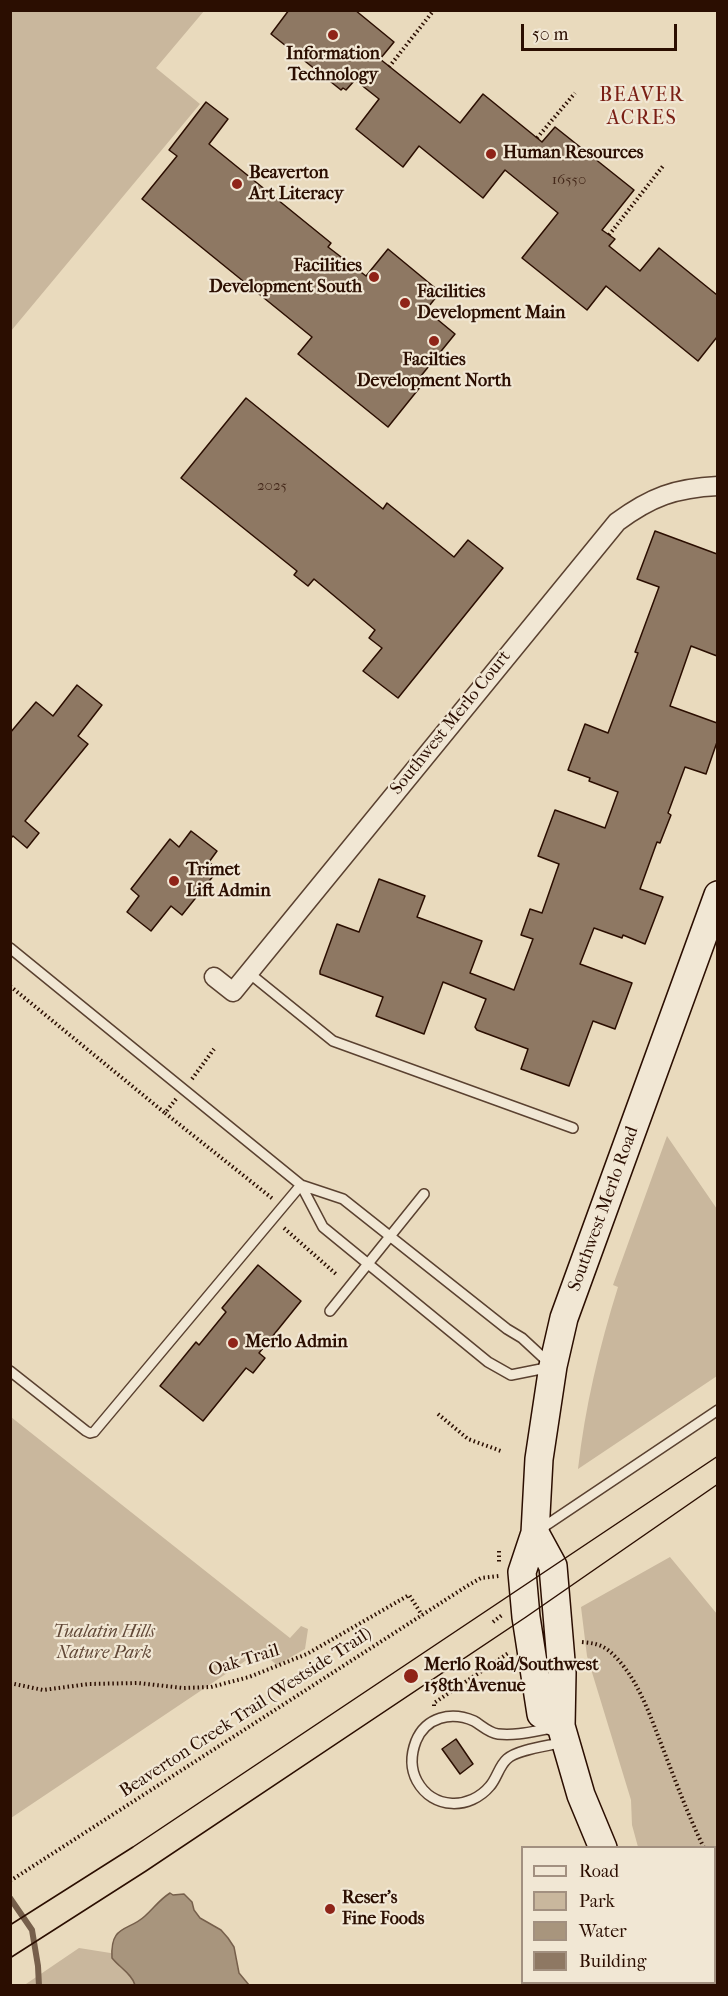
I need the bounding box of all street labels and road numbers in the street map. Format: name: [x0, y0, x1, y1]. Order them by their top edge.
street label: Southwest Merlo Court: [386, 646, 516, 800]
street label: Southwest Merlo Road: [564, 1124, 644, 1294]
street label: Beaverton Creek Trail (Westside Trail): [116, 1623, 376, 1803]
street label: Oak Trail: [206, 1640, 282, 1682]

